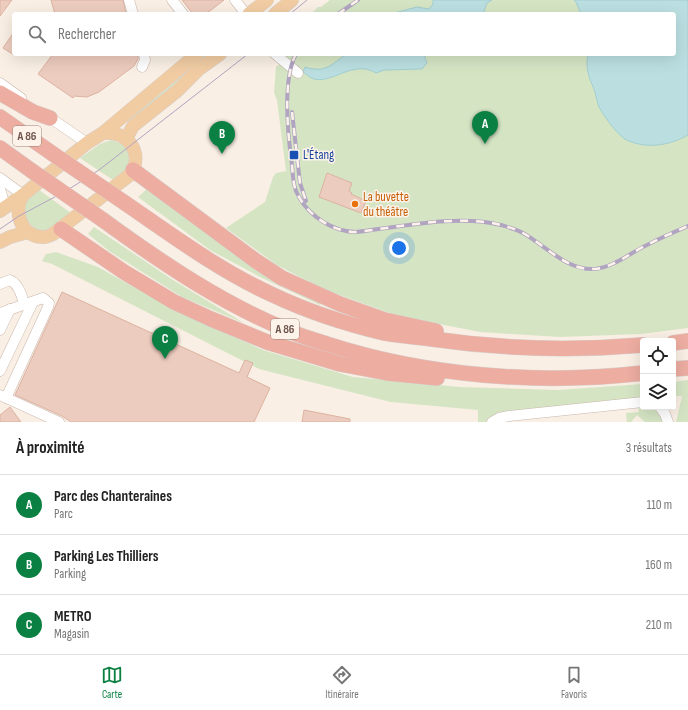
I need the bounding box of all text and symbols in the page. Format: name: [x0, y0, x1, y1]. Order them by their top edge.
search box: [12, 12, 676, 56]
icon: search: [26, 23, 48, 45]
text: Rechercher: [58, 25, 116, 44]
pin: A: [472, 111, 498, 144]
pin: B: [209, 121, 235, 154]
road number: A 86: [13, 126, 41, 146]
place label: L'Étang: [303, 147, 334, 163]
marker: L'Étang: [288, 149, 300, 161]
place label: La buvette du théâtre: [363, 189, 409, 220]
marker: La buvette du théâtre: [350, 199, 360, 209]
your location: [389, 238, 409, 258]
road number: A 86: [271, 319, 299, 339]
pin: C: [152, 326, 178, 359]
map controls: [640, 338, 676, 410]
button: locate: [640, 338, 676, 374]
button: layers: [640, 374, 676, 410]
text: À proximité: [16, 438, 84, 458]
text: 3 résultats: [626, 440, 672, 456]
text: Parc des Chanteraines: [54, 487, 172, 506]
text: A: [26, 497, 32, 513]
text: 110 m: [647, 497, 672, 513]
text: Parc: [54, 506, 73, 522]
text: Parking Les Thilliers: [54, 547, 159, 566]
text: B: [26, 557, 32, 573]
text: 160 m: [646, 557, 672, 573]
text: Parking: [54, 566, 86, 582]
text: METRO: [54, 607, 92, 626]
text: C: [26, 617, 32, 633]
text: 210 m: [646, 617, 672, 633]
text: Magasin: [54, 626, 89, 642]
tab: Carte: [101, 664, 123, 701]
tab: Itinéraire: [325, 664, 359, 701]
tab: Favoris: [561, 664, 587, 701]

